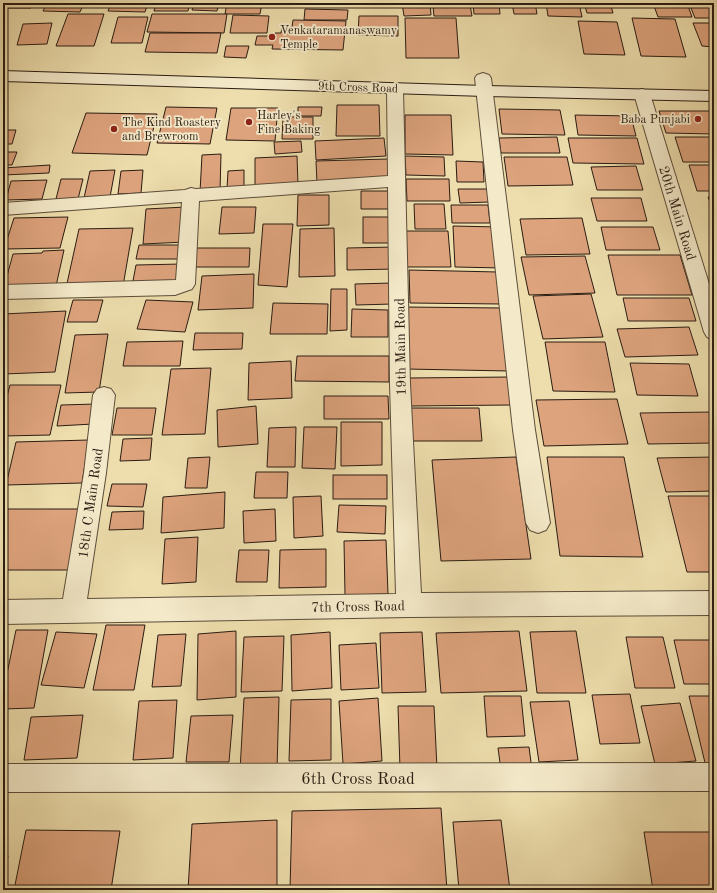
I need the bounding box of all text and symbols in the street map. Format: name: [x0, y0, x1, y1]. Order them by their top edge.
place label: Venkataramanaswamy Temple: [280, 25, 398, 51]
marker: Venkataramanaswamy Temple: [267, 32, 277, 42]
street label: 9th Cross Road: [318, 81, 398, 95]
place label: Harley's Fine Baking: [257, 110, 321, 136]
place label: Baba Punjabi: [620, 114, 690, 126]
marker: Baba Punjabi: [693, 114, 703, 124]
place label: The Kind Roastery and Brewroom: [122, 117, 222, 143]
marker: Harley's Fine Baking: [244, 117, 254, 127]
marker: The Kind Roastery and Brewroom: [109, 124, 119, 134]
street label: 20th Main Road: [656, 164, 698, 262]
street label: 19th Main Road: [393, 298, 409, 396]
street label: 18th C Main Road: [76, 447, 106, 559]
street label: 7th Cross Road: [311, 599, 405, 615]
street label: 6th Cross Road: [301, 771, 415, 788]

